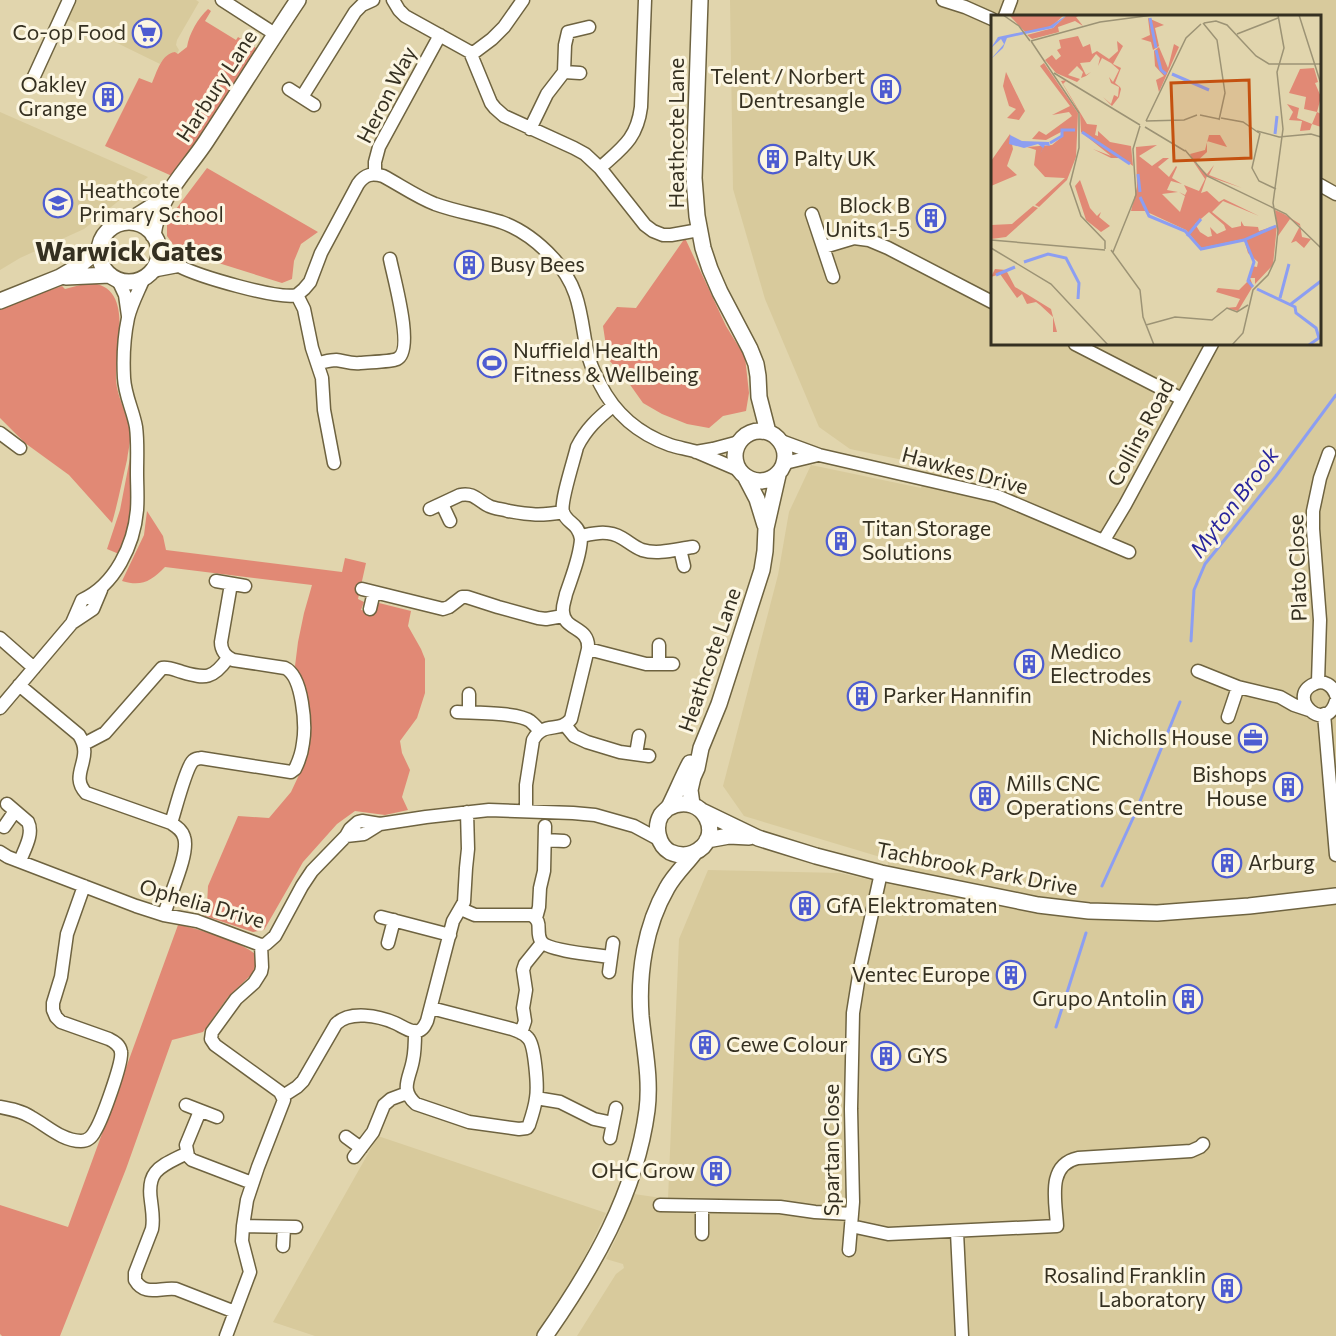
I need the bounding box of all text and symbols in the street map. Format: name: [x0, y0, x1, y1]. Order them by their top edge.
inset map: [991, 15, 1321, 345]
supermarket icon: Co-op Food: [131, 17, 163, 49]
place label: Co-op Food: [12, 19, 126, 44]
street label: Harbury Lane: [170, 24, 261, 146]
street label: Heron Way: [351, 42, 421, 147]
street label: Heathcote Lane: [663, 58, 688, 208]
place label: Telent / Norbert Dentresangle: [710, 63, 865, 112]
place label: Oakley Grange: [18, 71, 87, 120]
building icon: Telent / Norbert Dentresangle: [870, 73, 902, 105]
building icon: Oakley Grange: [92, 81, 124, 113]
building icon: Palty UK: [757, 143, 789, 175]
place label: Palty UK: [794, 145, 876, 170]
place label: Heathcote Primary School: [79, 177, 224, 226]
school or university icon: Heathcote Primary School: [42, 187, 74, 219]
place label: Block B Units 1-5: [825, 192, 910, 241]
building icon: Block B Units 1-5: [915, 202, 947, 234]
district label: Warwick Gates: [35, 234, 223, 267]
building icon: Busy Bees: [453, 249, 485, 281]
place label: Busy Bees: [490, 251, 585, 276]
place label: Nuffield Health Fitness & Wellbeing: [513, 337, 699, 386]
sports icon: Nuffield Health Fitness & Wellbeing: [476, 347, 508, 379]
street label: Collins Road: [1101, 374, 1178, 490]
water label: Myton Brook: [1183, 440, 1285, 562]
street label: Hawkes Drive: [900, 441, 1031, 498]
street label: Plato Close: [1282, 514, 1311, 622]
place label: Titan Storage Solutions: [862, 515, 991, 564]
building icon: Titan Storage Solutions: [825, 525, 857, 557]
street label: Heathcote Lane: [672, 584, 745, 735]
place label: Medico Electrodes: [1050, 638, 1151, 687]
building icon: Medico Electrodes: [1013, 648, 1045, 680]
building icon: Parker Hannifin: [846, 680, 878, 712]
place label: Parker Hannifin: [883, 682, 1032, 707]
office icon: Nicholls House: [1237, 722, 1269, 754]
place label: Nicholls House: [1091, 724, 1232, 749]
place label: Bishops House: [1192, 761, 1267, 810]
place label: Mills CNC Operations Centre: [1006, 770, 1183, 819]
building icon: Bishops House: [1272, 771, 1304, 803]
building icon: Mills CNC Operations Centre: [969, 780, 1001, 812]
street label: Tachbrook Park Drive: [874, 836, 1080, 899]
building icon: Arburg: [1211, 847, 1243, 879]
place label: Arburg: [1248, 849, 1315, 874]
street label: Ophelia Drive: [137, 873, 268, 932]
building icon: GfA Elektromaten: [789, 890, 821, 922]
place label: GfA Elektromaten: [826, 892, 998, 917]
building icon: Ventec Europe: [995, 959, 1027, 991]
place label: Ventec Europe: [852, 961, 990, 986]
building icon: Grupo Antolin: [1172, 983, 1204, 1015]
place label: Grupo Antolin: [1032, 985, 1167, 1010]
building icon: Cewe Colour: [689, 1029, 721, 1061]
place label: Cewe Colour: [726, 1031, 848, 1056]
building icon: GYS: [870, 1040, 902, 1072]
place label: GYS: [907, 1042, 947, 1067]
street label: Spartan Close: [818, 1084, 843, 1216]
building icon: OHC Grow: [700, 1155, 732, 1187]
place label: OHC Grow: [591, 1157, 695, 1182]
place label: Rosalind Franklin Laboratory: [1044, 1262, 1206, 1311]
building icon: Rosalind Franklin Laboratory: [1211, 1272, 1243, 1304]

